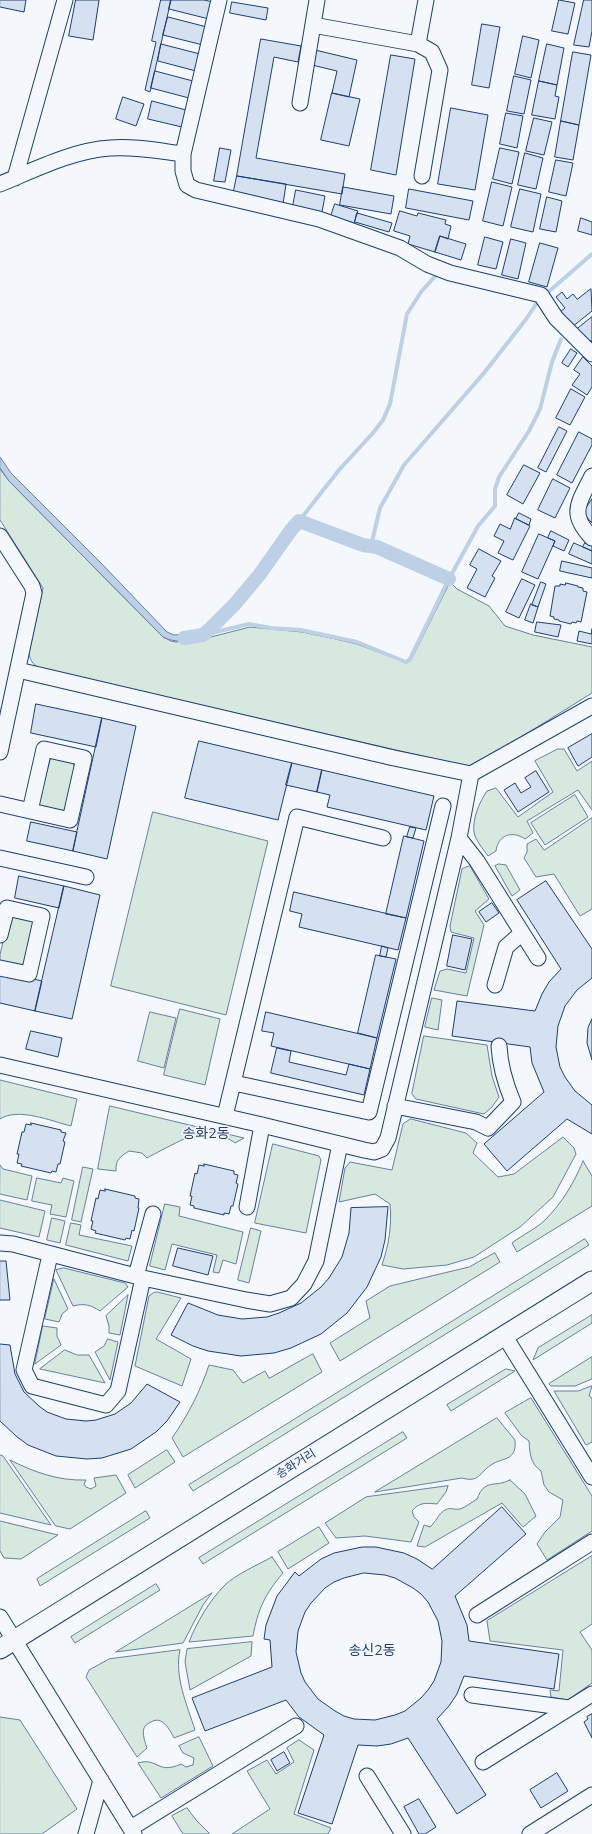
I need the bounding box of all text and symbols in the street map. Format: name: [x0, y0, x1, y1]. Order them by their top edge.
district label: 송화2동: [182, 1126, 230, 1142]
street label: 송화거리: [273, 1446, 319, 1482]
district label: 송신2동: [348, 1643, 396, 1659]

